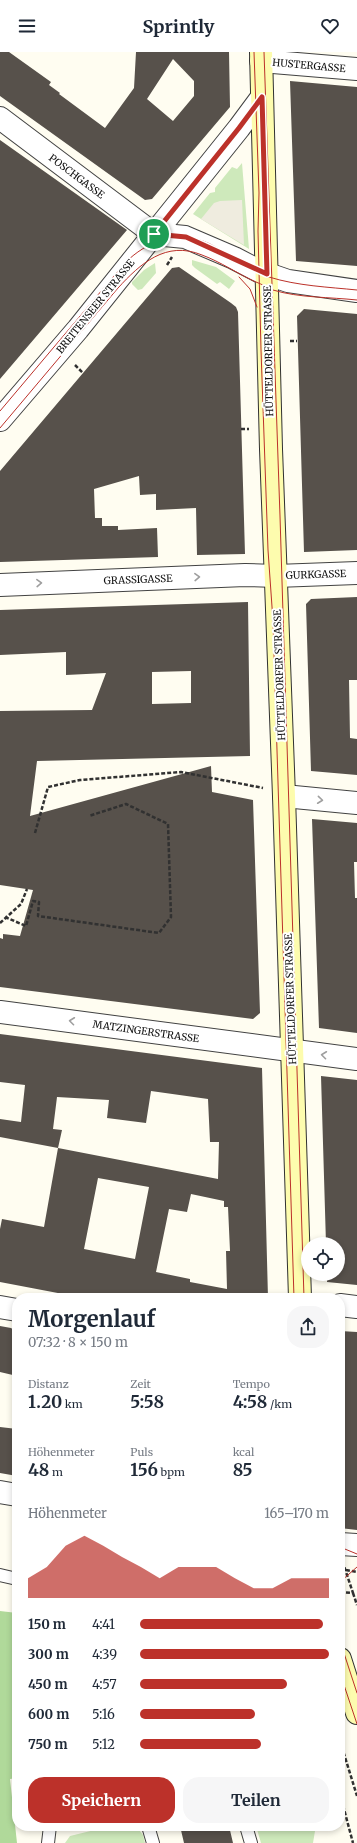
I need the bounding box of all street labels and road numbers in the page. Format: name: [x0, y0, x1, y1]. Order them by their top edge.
street label: HUSTERGASSE: [272, 56, 347, 75]
street label: POSCHGASSE: [46, 151, 108, 202]
street label: BREITENSEER STRASSE: [53, 256, 138, 356]
street label: HÜTTELDORFER STRASSE: [260, 285, 276, 417]
street label: GURKGASSE: [285, 567, 347, 582]
street label: GRASSIGASSE: [103, 572, 173, 587]
street label: HÜTTELDORFER STRASSE: [270, 609, 288, 741]
street label: HÜTTELDORFER STRASSE: [281, 933, 299, 1065]
street label: MATZINGERSTRASSE: [92, 1018, 201, 1045]

